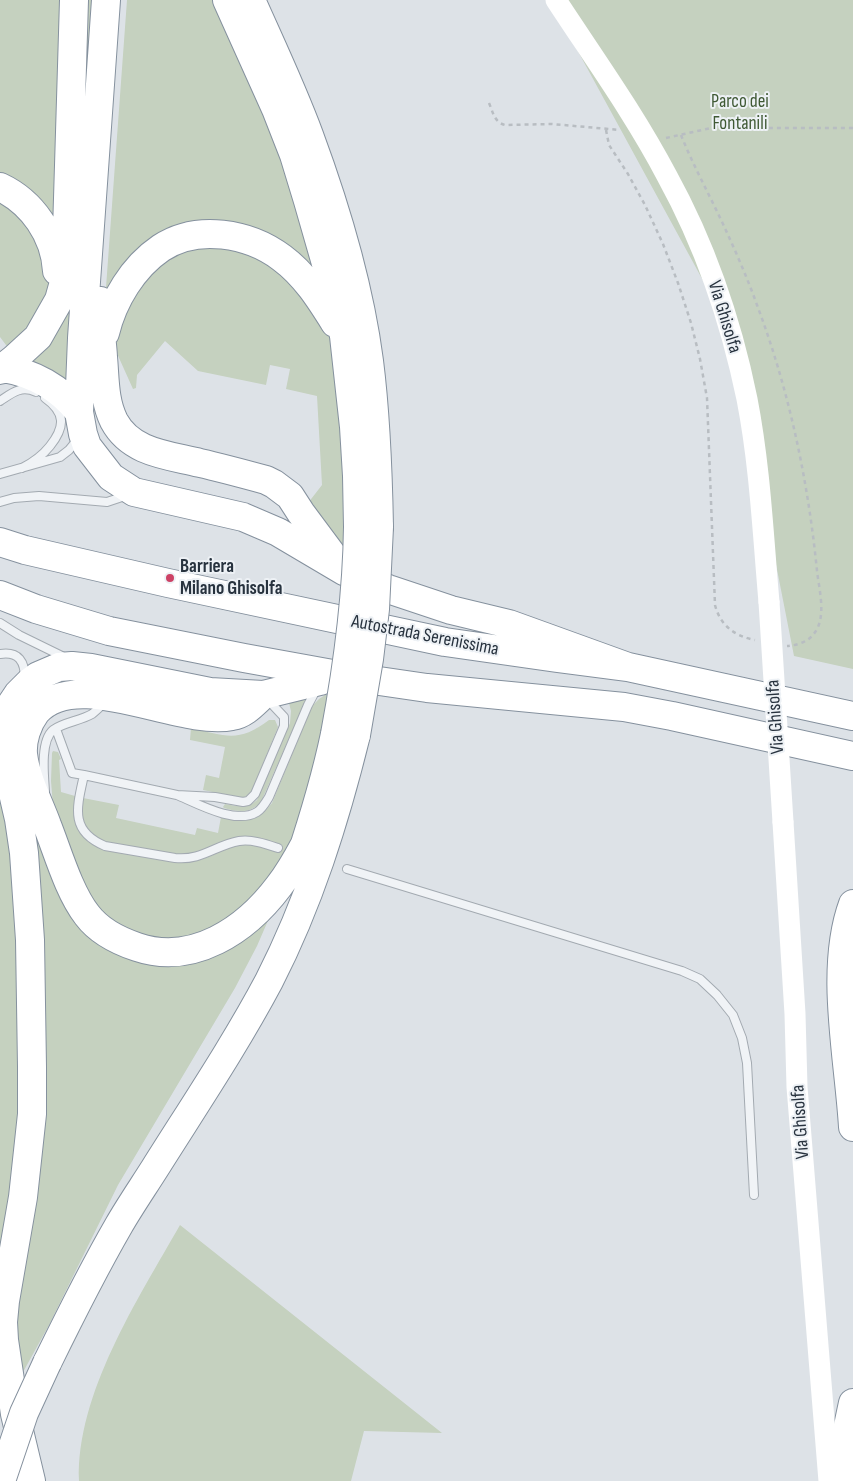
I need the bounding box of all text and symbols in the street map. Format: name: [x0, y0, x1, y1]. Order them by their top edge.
park label: Parco dei Fontanili: [711, 91, 769, 135]
street label: Via Ghisolfa: [702, 278, 746, 356]
place label: Barriera Milano Ghisolfa: [180, 556, 282, 600]
marker: Barriera Milano Ghisolfa: [164, 572, 176, 584]
street label: Autostrada Serenissima: [349, 611, 501, 661]
street label: Via Ghisolfa: [762, 679, 790, 755]
street label: Via Ghisolfa: [787, 1084, 815, 1160]

